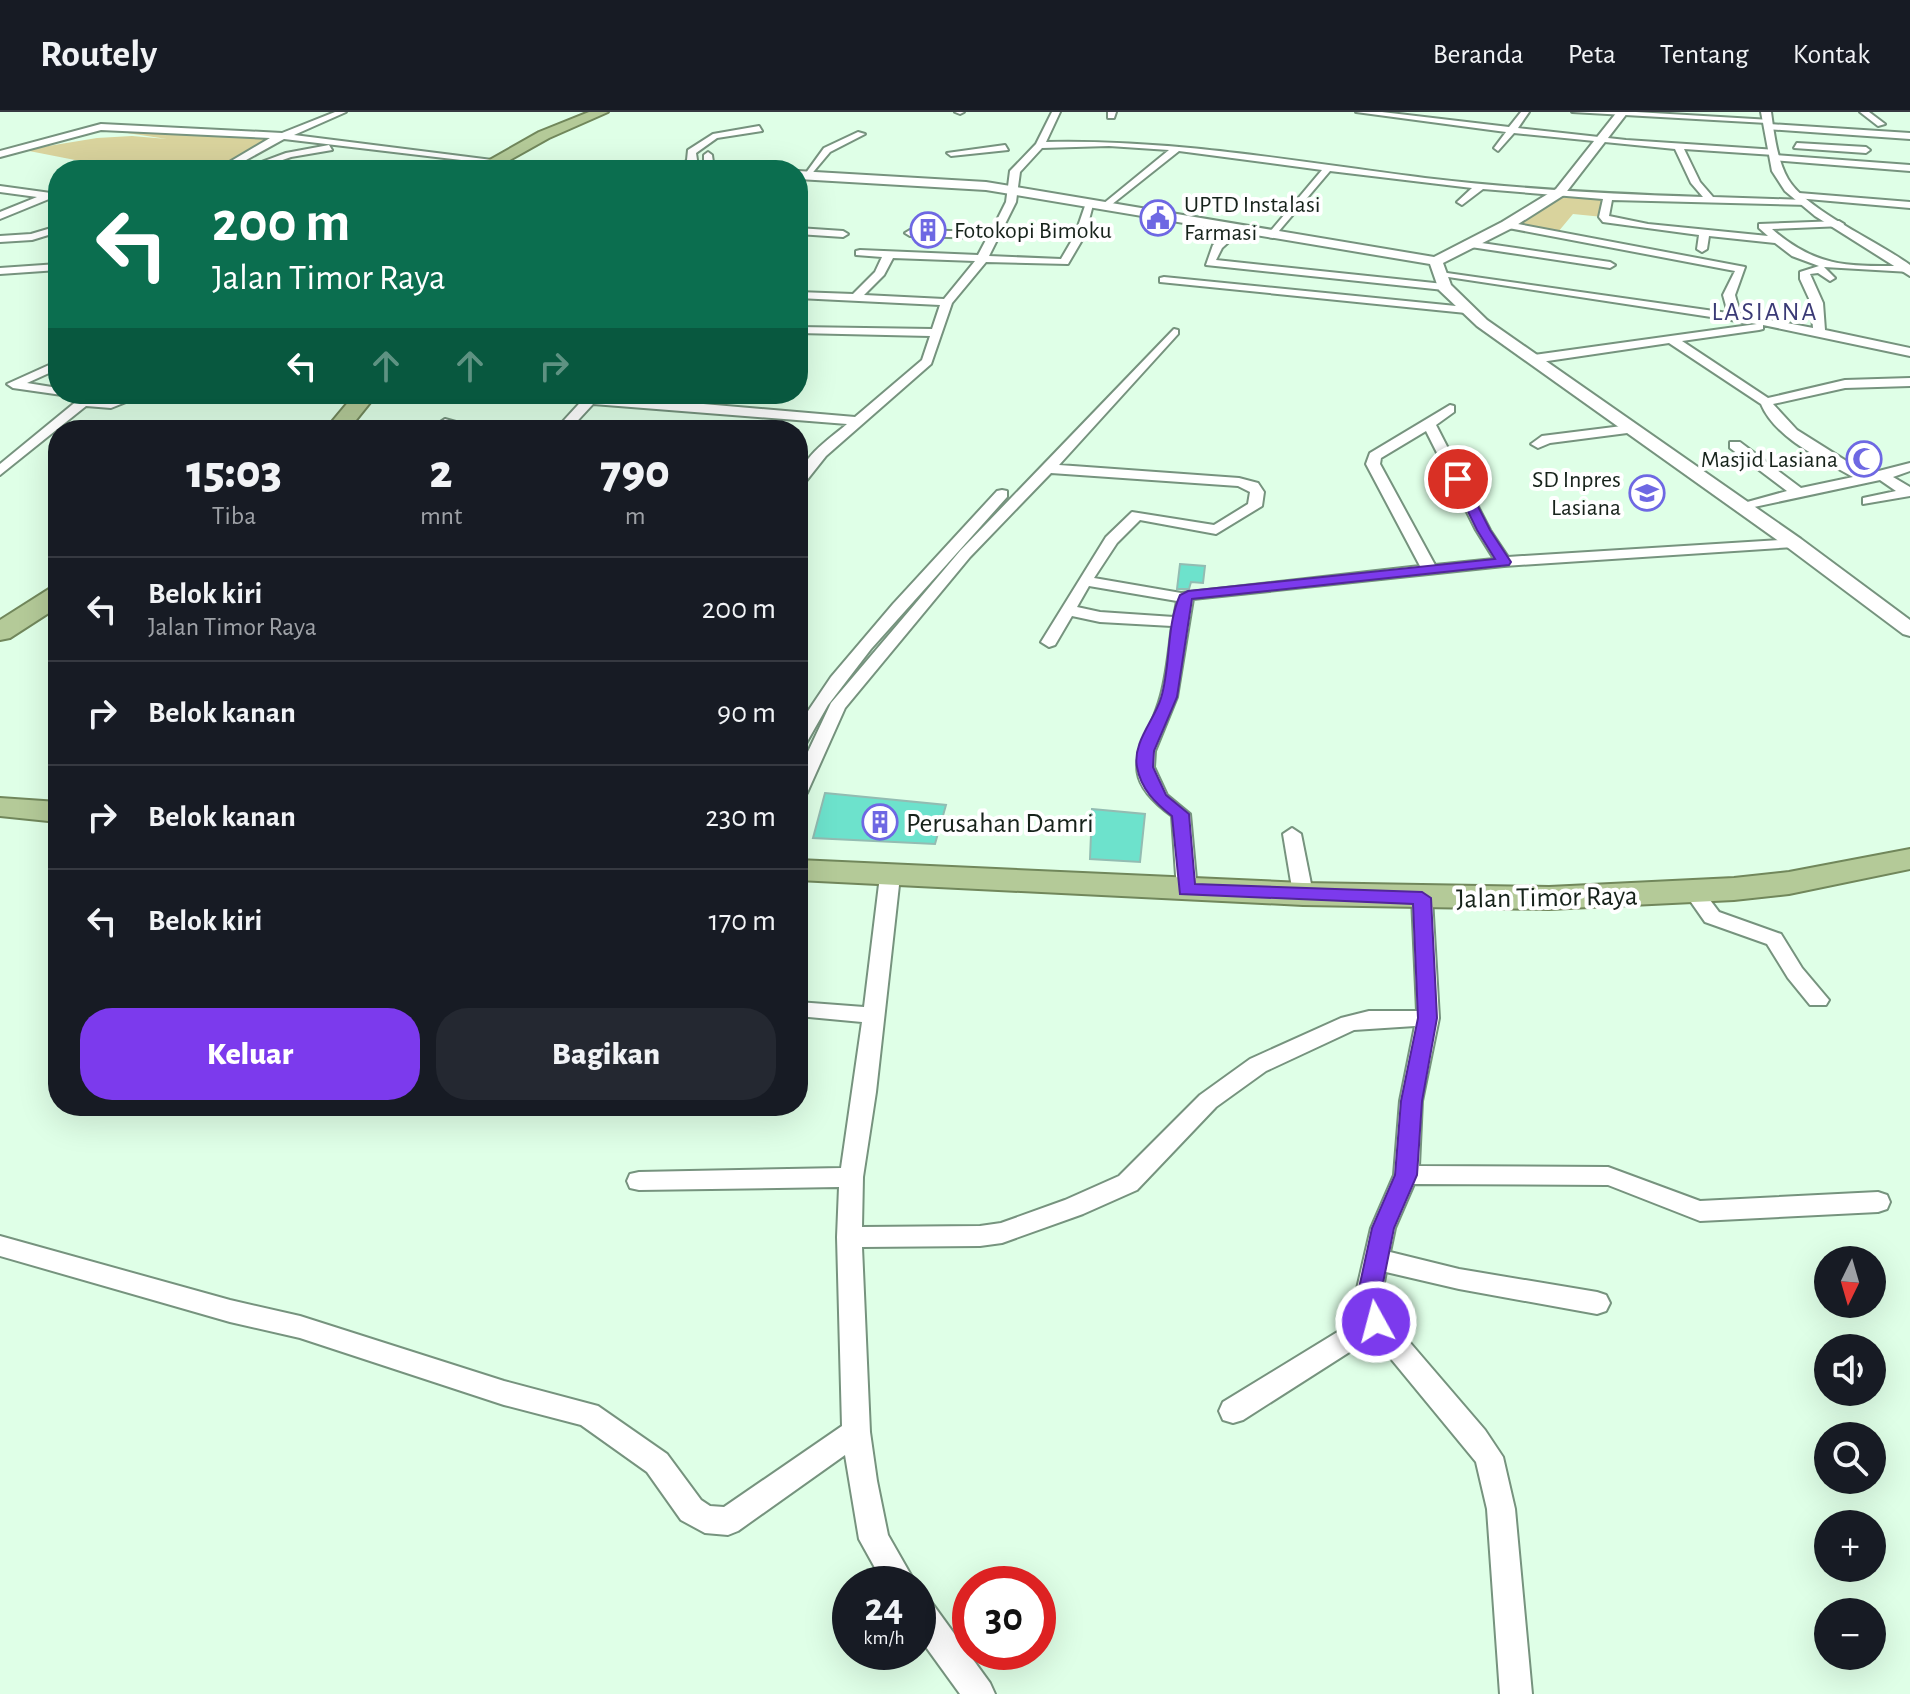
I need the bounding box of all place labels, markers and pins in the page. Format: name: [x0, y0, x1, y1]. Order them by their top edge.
place label: UPTD Instalasi Farmasi: [1184, 193, 1321, 245]
public building icon: UPTD Instalasi Farmasi: [1139, 199, 1177, 237]
building icon: Fotokopi Bimoku: [909, 211, 947, 249]
place label: Fotokopi Bimoku: [954, 219, 1112, 243]
mosque icon: Masjid Lasiana: [1845, 440, 1883, 478]
pin: [1424, 445, 1492, 513]
place label: Masjid Lasiana: [1701, 448, 1838, 472]
place label: SD Inpres Lasiana: [1532, 468, 1621, 520]
school or university icon: SD Inpres Lasiana: [1628, 474, 1666, 512]
building icon: Perusahan Damri: [861, 803, 899, 841]
place label: Perusahan Damri: [906, 810, 1094, 838]

